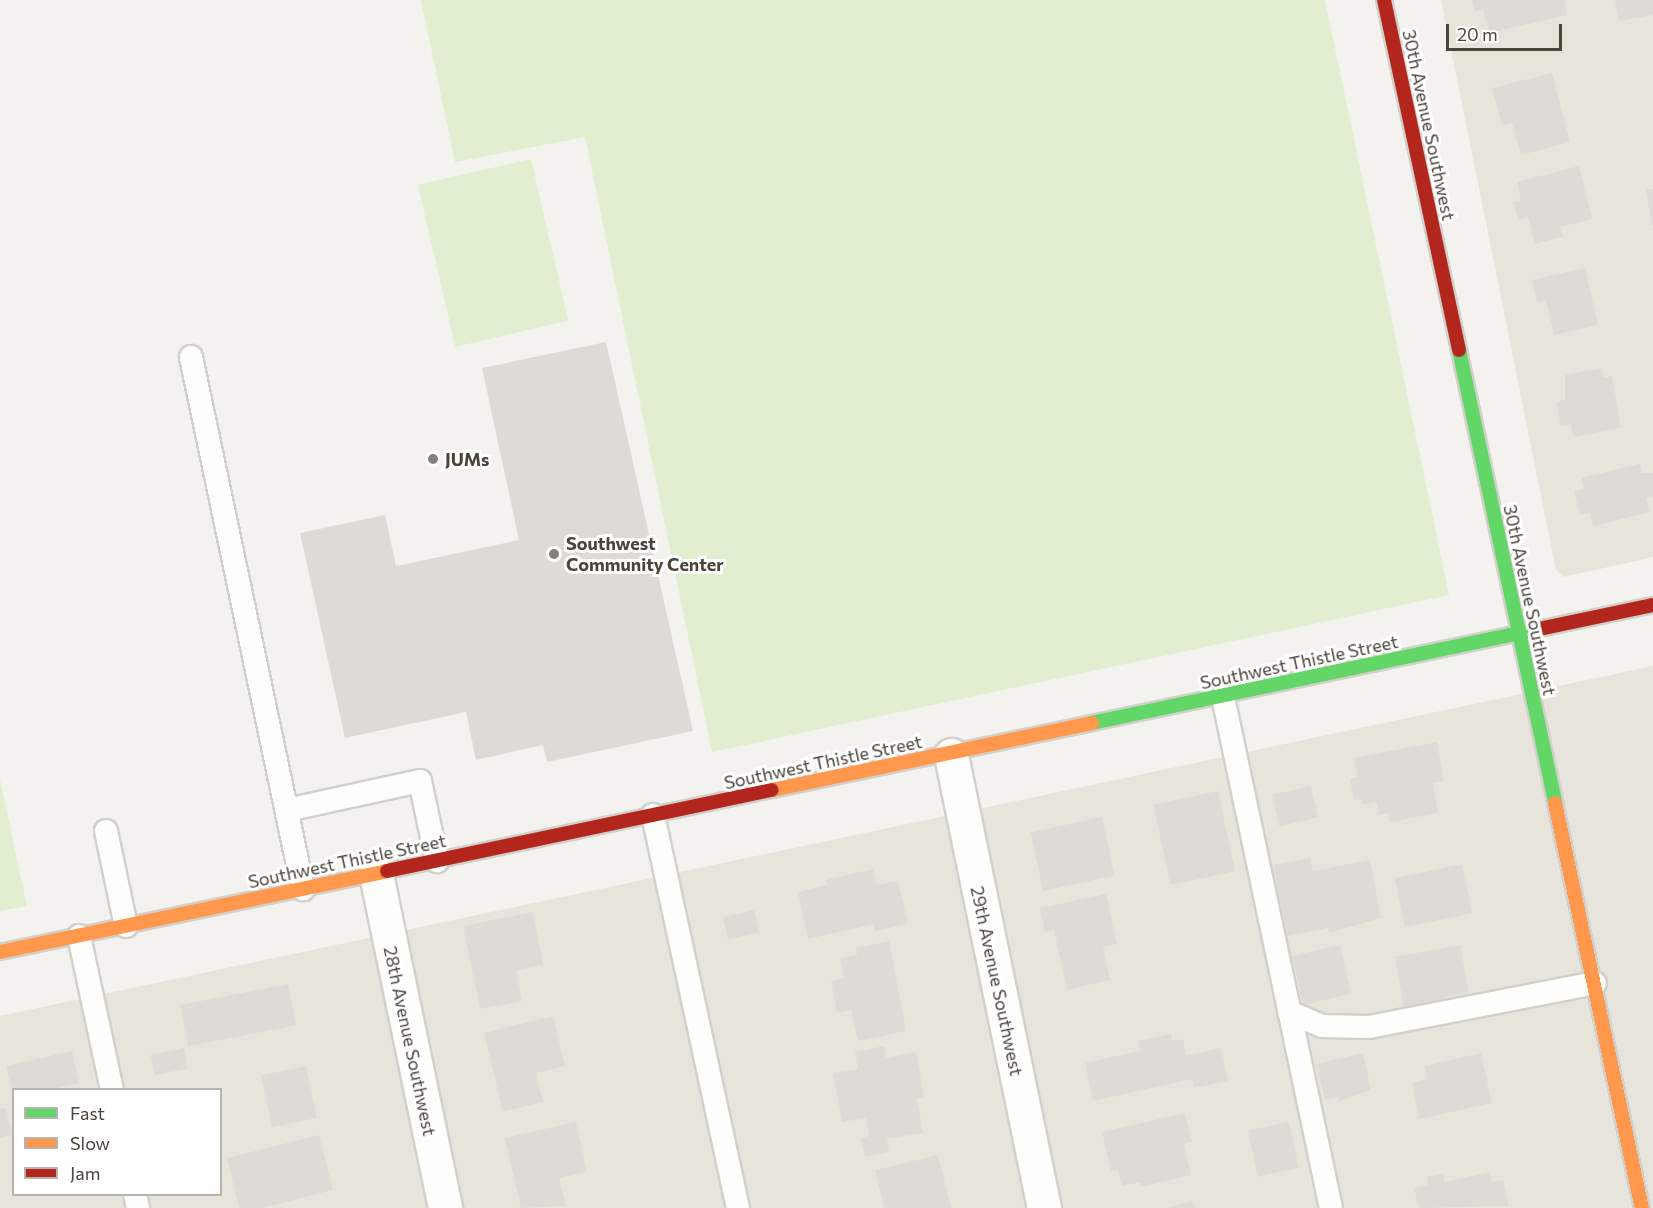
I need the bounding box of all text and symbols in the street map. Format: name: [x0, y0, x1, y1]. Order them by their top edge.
scale bar: [1449, 12, 1564, 50]
text: 20 m: [1457, 23, 1498, 45]
street label: 30th Avenue Southwest: [1398, 28, 1460, 222]
place label: JUMs: [445, 448, 489, 470]
marker: JUMs: [426, 452, 440, 466]
street label: 30th Avenue Southwest: [1499, 503, 1561, 697]
place label: Southwest Community Center: [566, 533, 724, 576]
marker: Southwest Community Center: [547, 547, 561, 561]
street label: Southwest Thistle Street: [1198, 630, 1400, 694]
street label: Southwest Thistle Street: [722, 730, 924, 794]
street label: Southwest Thistle Street: [246, 829, 448, 893]
street label: 29th Avenue Southwest: [966, 884, 1028, 1078]
street label: 28th Avenue Southwest: [379, 944, 441, 1138]
legend: [12, 1088, 222, 1196]
text: Fast: [70, 1102, 105, 1124]
text: Slow: [70, 1132, 110, 1154]
text: Jam: [70, 1162, 100, 1184]

